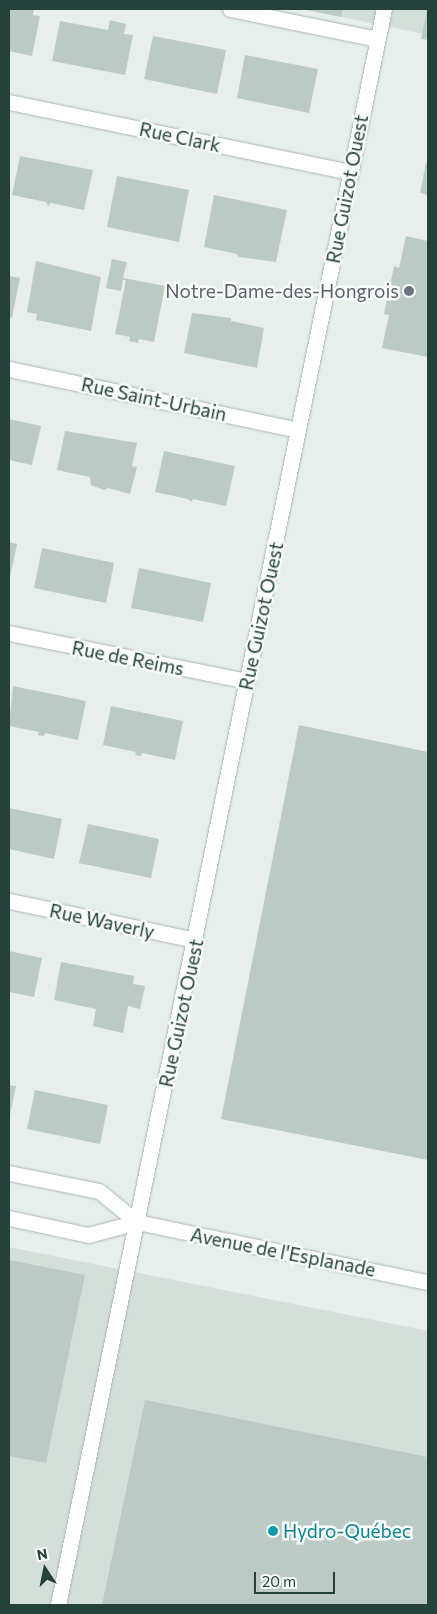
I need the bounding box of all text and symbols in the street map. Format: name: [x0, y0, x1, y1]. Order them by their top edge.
street label: Rue Guizot Ouest: [321, 113, 373, 265]
street label: Rue Clark: [137, 117, 223, 157]
place label: Notre-Dame-des-Hongrois: [165, 280, 399, 302]
marker: Notre-Dame-des-Hongrois: [403, 285, 415, 297]
street label: Rue Saint-Urbain: [79, 372, 229, 426]
street label: Rue Guizot Ouest: [234, 540, 288, 692]
street label: Rue de Reims: [70, 636, 186, 680]
street label: Rue Waverly: [47, 899, 157, 943]
street label: Rue Guizot Ouest: [154, 937, 208, 1089]
street label: Avenue de l'Esplanade: [189, 1223, 377, 1281]
place label: Hydro-Québec: [283, 1520, 411, 1542]
marker: Hydro-Québec: [267, 1525, 279, 1537]
north arrow: [20, 1544, 70, 1594]
text: N: [35, 1544, 49, 1563]
scale bar: [257, 1562, 338, 1594]
text: 20 m: [262, 1572, 296, 1590]

